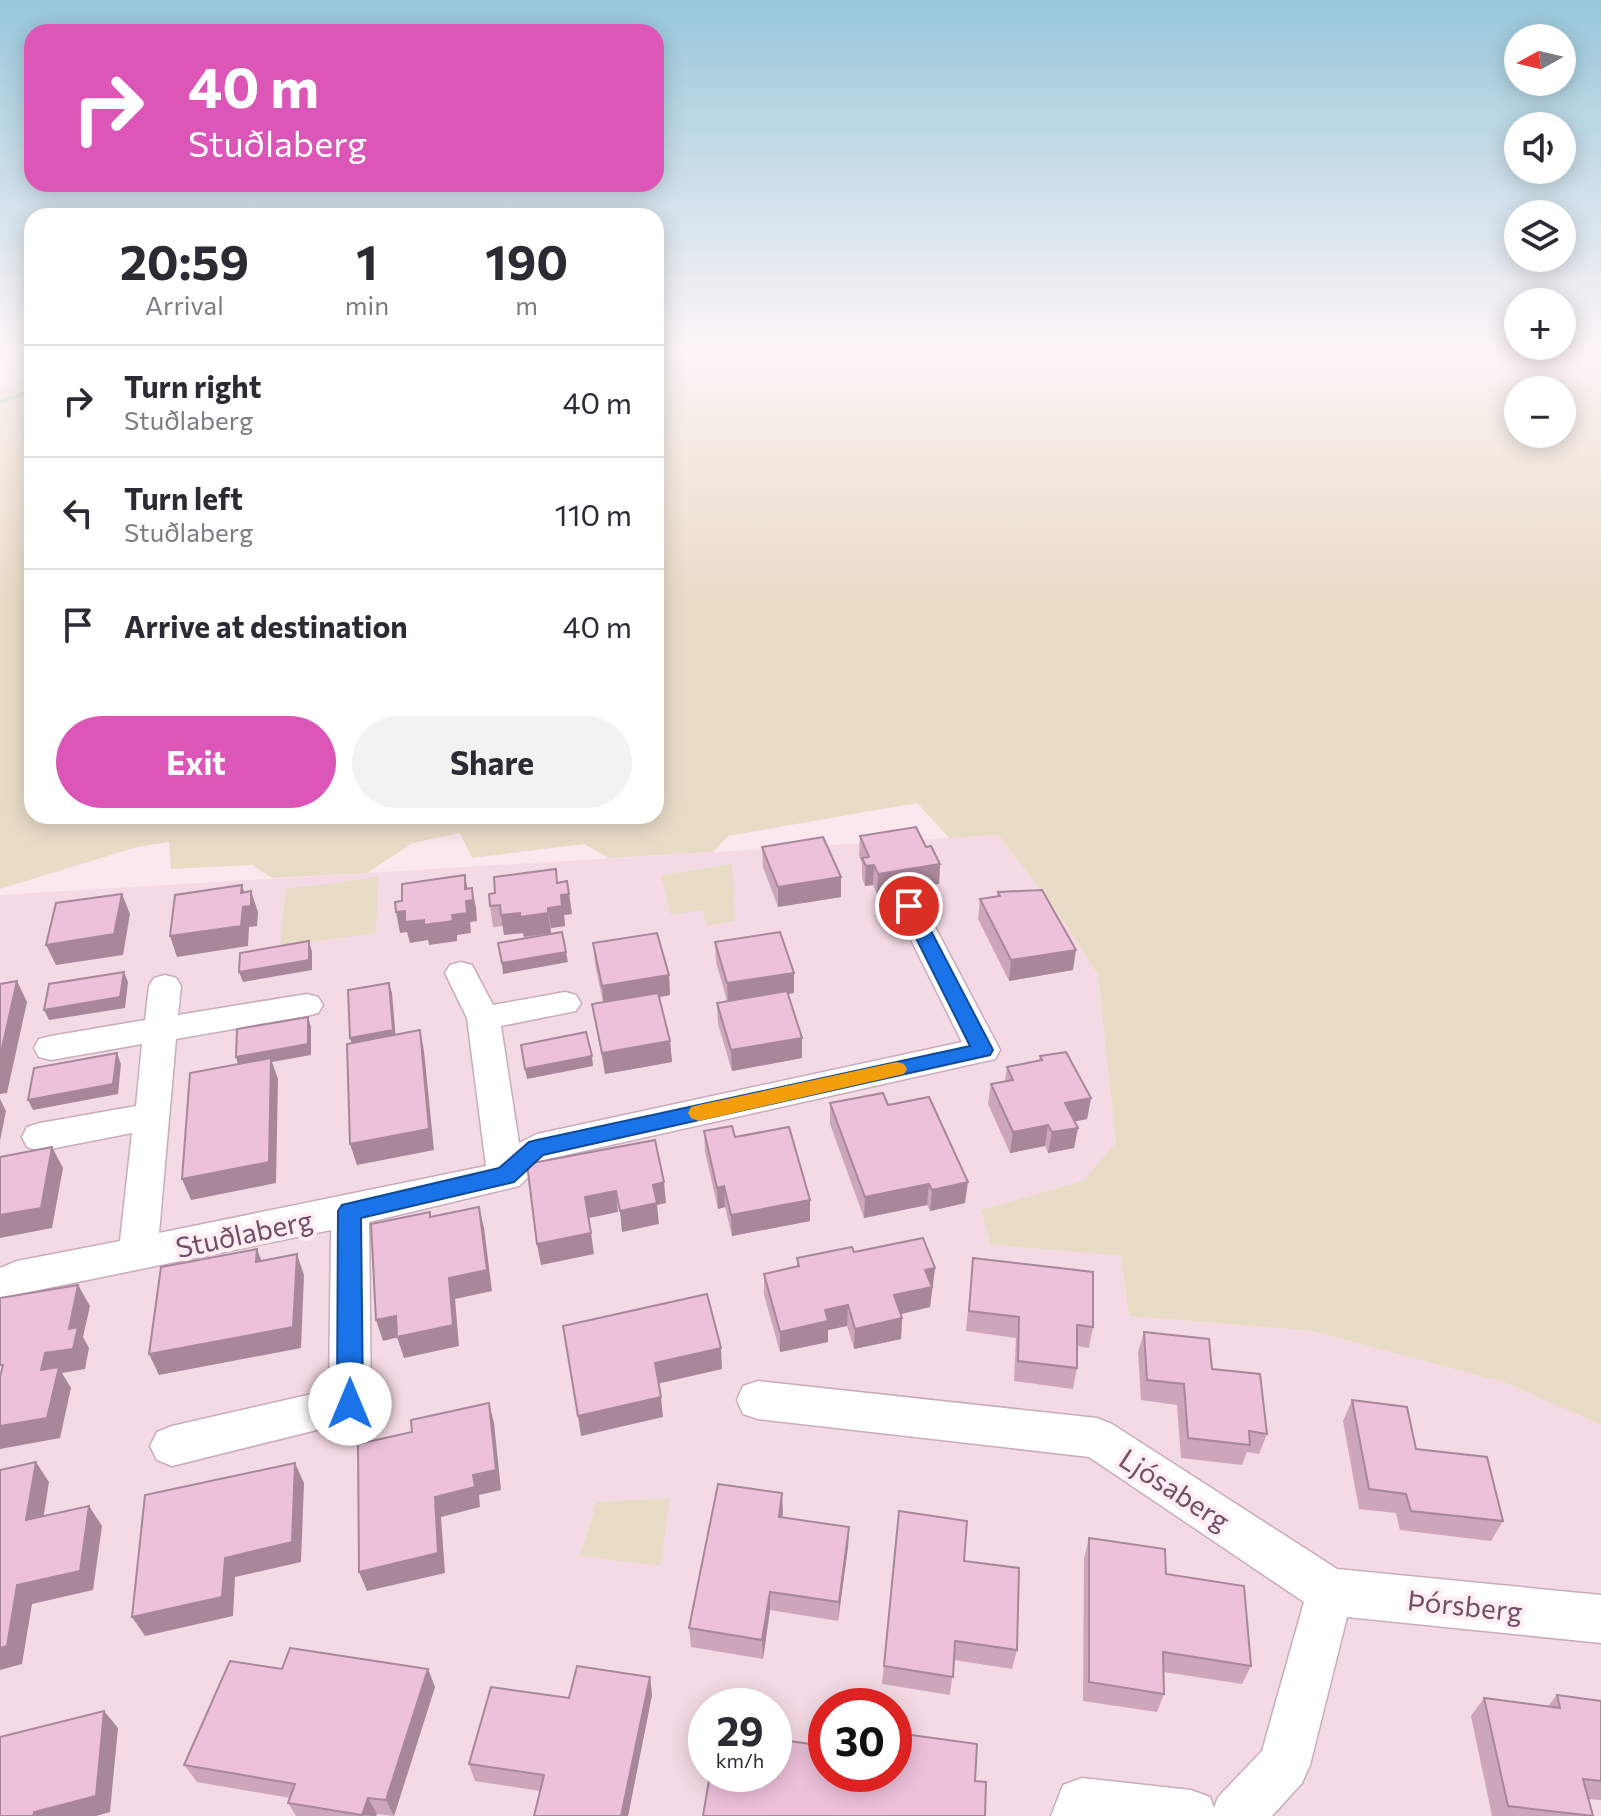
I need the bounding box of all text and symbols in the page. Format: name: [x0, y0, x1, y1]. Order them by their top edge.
north arrow: [1504, 24, 1576, 96]
map controls: [1504, 24, 1576, 448]
text: 40 m: [188, 51, 319, 120]
icon: right: [56, 56, 160, 160]
button: sound: [1504, 112, 1576, 184]
text: Stuðlaberg: [188, 120, 367, 164]
button: layers: [1504, 200, 1576, 272]
text: 20:59: [120, 231, 249, 290]
text: 1: [356, 231, 378, 290]
text: 190: [485, 231, 568, 290]
button: +: [1504, 288, 1576, 360]
text: Arrival: [145, 289, 224, 320]
text: min: [345, 289, 389, 320]
text: m: [515, 289, 538, 320]
text: Turn right: [124, 367, 261, 404]
button: −: [1504, 376, 1576, 448]
icon: right: [56, 379, 100, 423]
text: 40 m: [563, 383, 632, 420]
text: Stuðlaberg: [124, 404, 253, 435]
text: Turn left: [124, 479, 243, 516]
icon: left: [56, 491, 100, 535]
text: 110 m: [555, 495, 632, 532]
text: Stuðlaberg: [124, 516, 253, 547]
icon: arrive: [56, 603, 100, 647]
text: Arrive at destination: [124, 607, 408, 644]
text: 40 m: [563, 607, 632, 644]
button: Exit: [56, 716, 336, 808]
button: Share: [352, 716, 632, 808]
pin: [875, 872, 943, 940]
icon: arrive: [887, 884, 931, 928]
street label: Stuðlaberg: [172, 1202, 316, 1264]
position arrow: [308, 1362, 392, 1446]
street label: Ljósaberg: [1113, 1441, 1237, 1537]
street label: Þórsberg: [1406, 1582, 1524, 1628]
speed limit sign: 30: [808, 1688, 912, 1792]
text: 29: [716, 1705, 764, 1754]
text: km/h: [716, 1748, 764, 1772]

